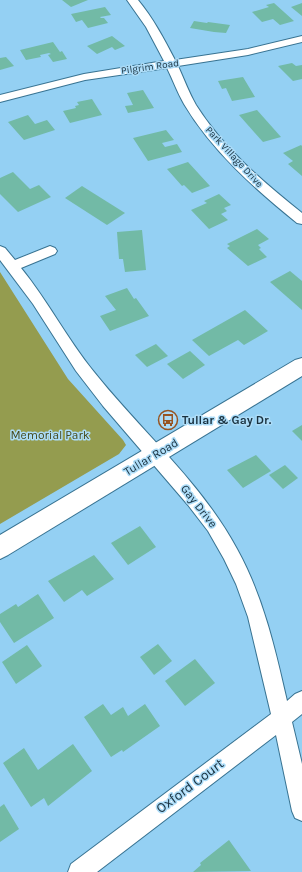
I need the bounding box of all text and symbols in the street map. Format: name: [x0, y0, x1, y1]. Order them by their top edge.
street label: Pilgrim Road: [120, 57, 180, 77]
street label: Park Village Drive: [203, 124, 265, 190]
bus stop icon: Tullar & Gay Dr.: [157, 409, 179, 431]
place label: Tullar & Gay Dr.: [182, 413, 272, 427]
park label: Memorial Park: [10, 428, 90, 442]
street label: Tullar Road: [121, 435, 181, 479]
street label: Gay Drive: [178, 482, 220, 530]
street label: Oxford Court: [153, 755, 227, 817]

